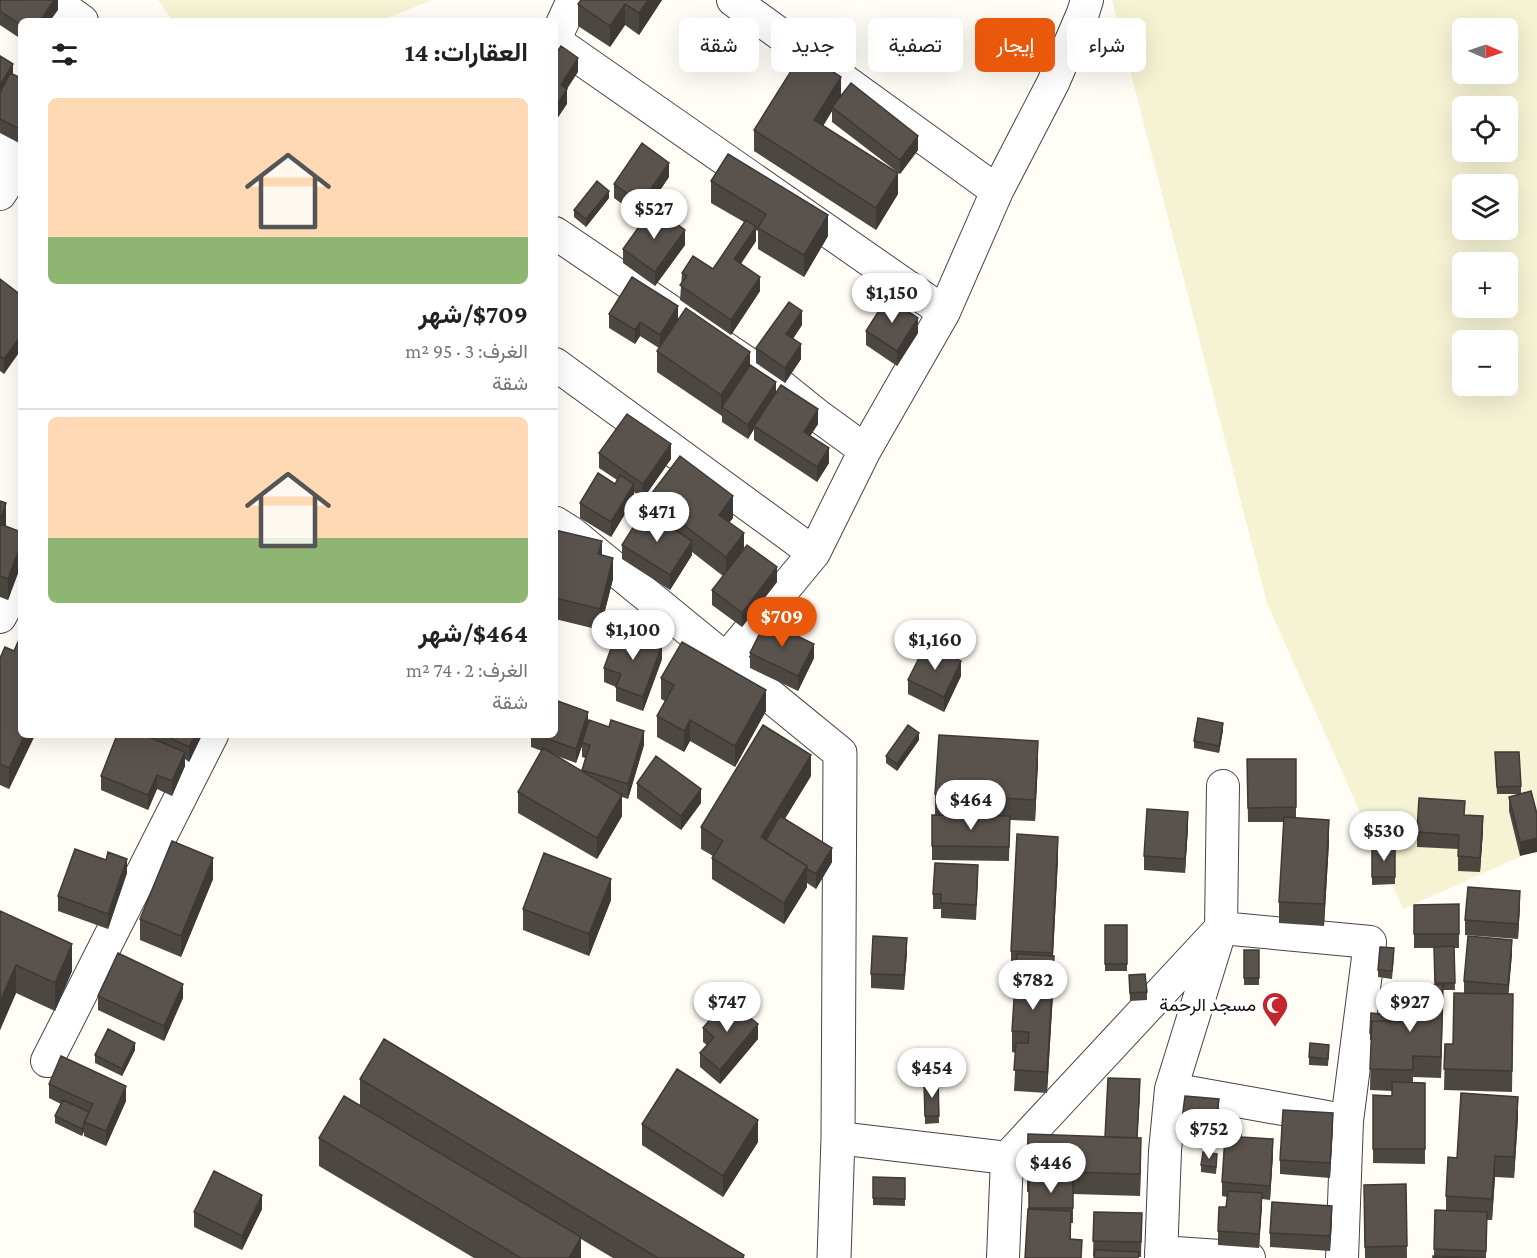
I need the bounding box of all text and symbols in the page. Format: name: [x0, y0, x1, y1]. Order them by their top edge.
chip: شقة: [679, 18, 759, 72]
chip: جديد: [771, 18, 856, 72]
chip: تصفية: [868, 18, 963, 72]
chip: إيجار: [975, 18, 1055, 72]
chip: شراء: [1067, 18, 1146, 72]
north arrow: [1452, 18, 1518, 84]
map controls: [1452, 18, 1518, 396]
icon: filters: [48, 38, 81, 71]
text: العقارات: 14: [405, 38, 528, 67]
button: locate: [1452, 96, 1518, 162]
icon: home: [234, 137, 342, 245]
button: layers: [1452, 174, 1518, 240]
pin: $527: [618, 189, 690, 240]
text: $527: [635, 197, 673, 219]
button: +: [1452, 252, 1518, 318]
pin: $1,150: [843, 273, 941, 324]
text: $1,150: [866, 281, 918, 303]
text: $709/شهر: [418, 300, 528, 329]
button: −: [1452, 330, 1518, 396]
text: الغرف: 3 · 95 m²: [405, 340, 528, 362]
text: شقة: [492, 372, 528, 394]
icon: home: [234, 456, 342, 564]
pin: $471: [621, 492, 693, 543]
text: $471: [638, 500, 676, 522]
pin: $709: [746, 597, 818, 648]
text: $709: [761, 605, 803, 627]
pin: $1,100: [584, 610, 682, 661]
text: $1,100: [606, 618, 660, 640]
text: $464/شهر: [418, 619, 528, 648]
pin: $1,160: [886, 620, 984, 671]
text: $1,160: [908, 628, 962, 650]
text: الغرف: 2 · 74 m²: [406, 659, 528, 681]
text: شقة: [492, 691, 528, 713]
pin: $464: [935, 780, 1007, 831]
text: $464: [950, 788, 992, 810]
pin: $530: [1348, 811, 1420, 862]
text: $530: [1363, 819, 1405, 841]
pin: $782: [997, 960, 1069, 1011]
text: $782: [1012, 968, 1054, 990]
pin: $747: [691, 982, 763, 1033]
pin: $927: [1374, 982, 1446, 1033]
text: $747: [708, 990, 746, 1012]
mosque icon: مسجد الرحمة: [1260, 990, 1290, 1028]
text: $927: [1390, 990, 1430, 1012]
place label: مسجد الرحمة: [1159, 995, 1256, 1016]
pin: $454: [896, 1048, 968, 1099]
text: $454: [911, 1056, 953, 1078]
pin: $752: [1173, 1109, 1245, 1160]
text: $752: [1189, 1117, 1229, 1139]
pin: $446: [1015, 1143, 1087, 1194]
text: $446: [1030, 1151, 1072, 1173]

